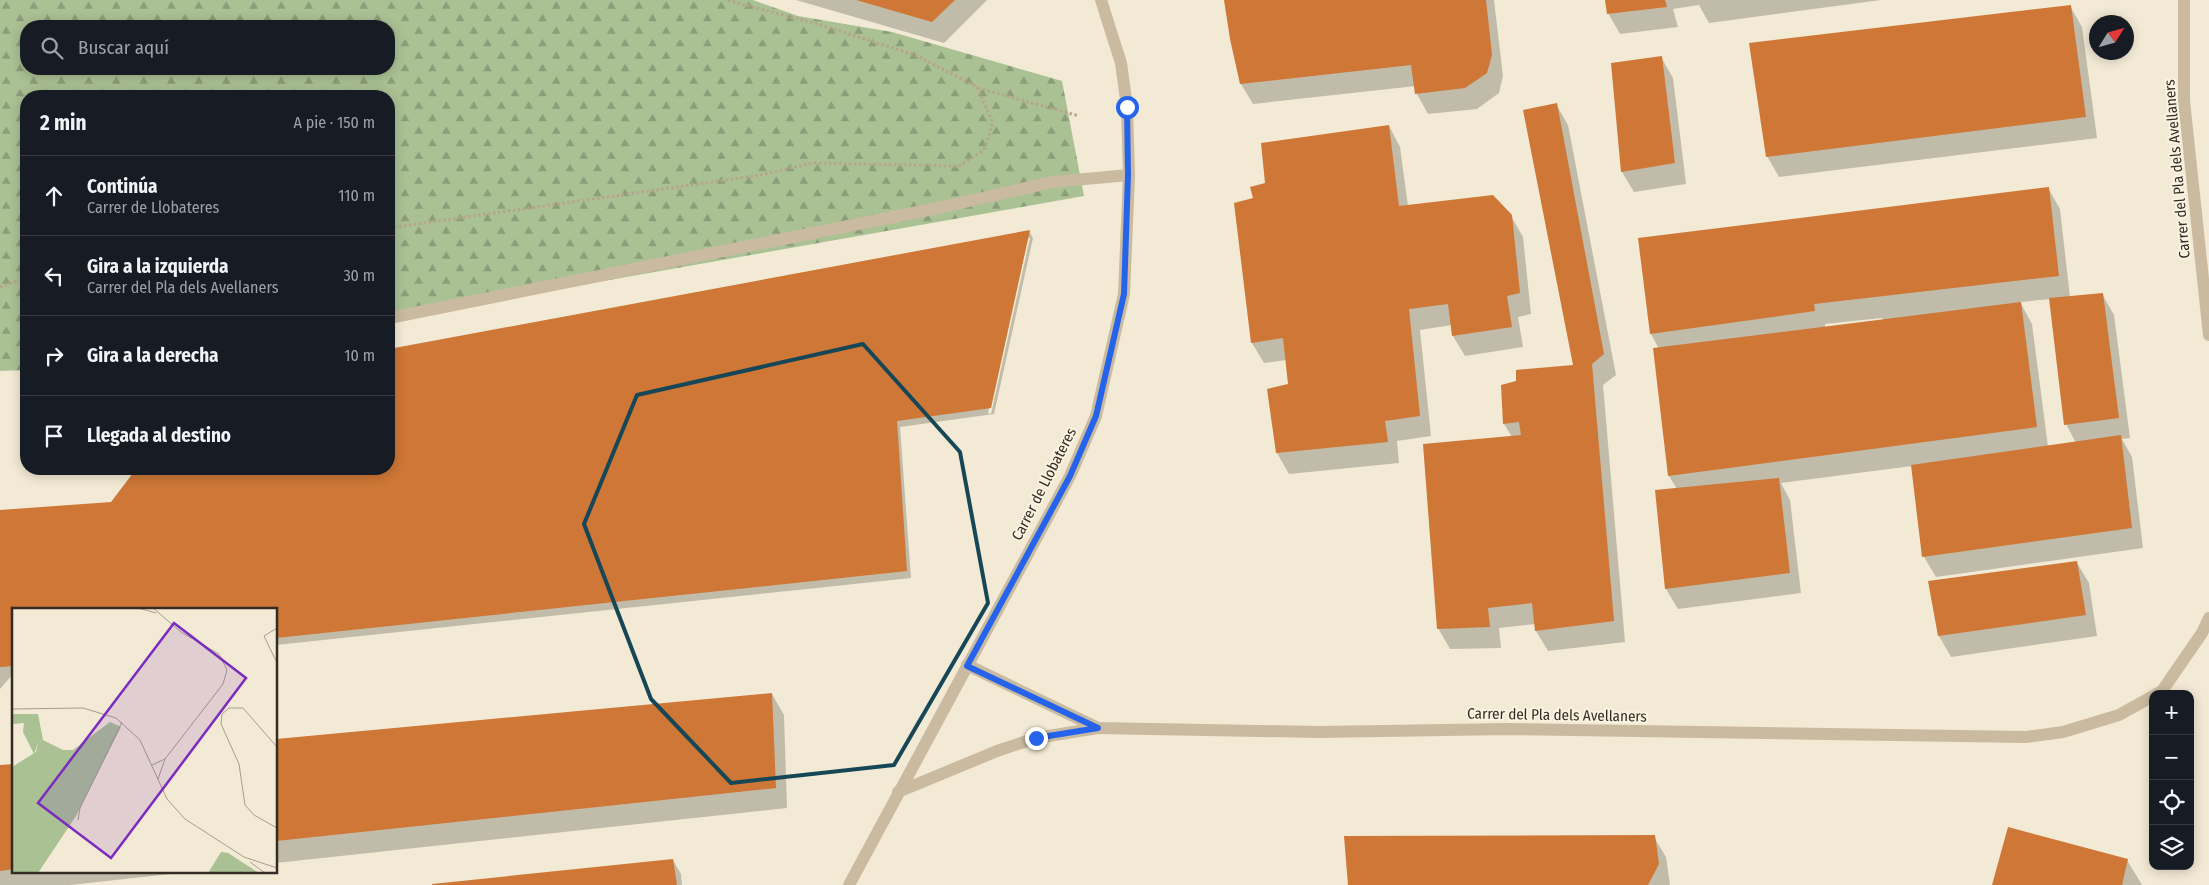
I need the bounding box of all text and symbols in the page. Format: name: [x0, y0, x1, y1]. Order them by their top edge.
north arrow: [2089, 15, 2134, 60]
search box: [20, 20, 395, 75]
icon: search: [38, 34, 66, 62]
text: Buscar aquí: [78, 36, 169, 59]
street label: Carrer del Pla dels Avellaners: [2160, 79, 2194, 259]
route start: [1116, 96, 1139, 119]
text: 2 min: [40, 110, 87, 136]
text: A pie · 150 m: [293, 113, 375, 132]
text: Continúa: [87, 175, 158, 198]
icon: ahead: [40, 182, 68, 210]
text: 110 m: [338, 186, 375, 205]
text: Carrer de Llobateres: [87, 198, 219, 217]
text: Gira a la izquierda: [87, 255, 229, 278]
icon: left: [40, 262, 68, 290]
text: 30 m: [343, 266, 375, 285]
text: Carrer del Pla dels Avellaners: [87, 278, 279, 297]
icon: right: [40, 342, 68, 370]
text: Gira a la derecha: [87, 344, 219, 367]
text: 10 m: [344, 346, 375, 365]
icon: arrive: [40, 422, 68, 450]
text: Llegada al destino: [87, 424, 231, 447]
street label: Carrer de Llobateres: [1008, 425, 1080, 543]
inset map: [12, 608, 278, 872]
map controls: [2149, 690, 2194, 870]
button: +: [2149, 690, 2194, 735]
street label: Carrer del Pla dels Avellaners: [1467, 704, 1647, 726]
route end: [1025, 727, 1048, 750]
button: −: [2149, 735, 2194, 780]
button: locate: [2149, 780, 2194, 825]
button: layers: [2149, 825, 2194, 870]

